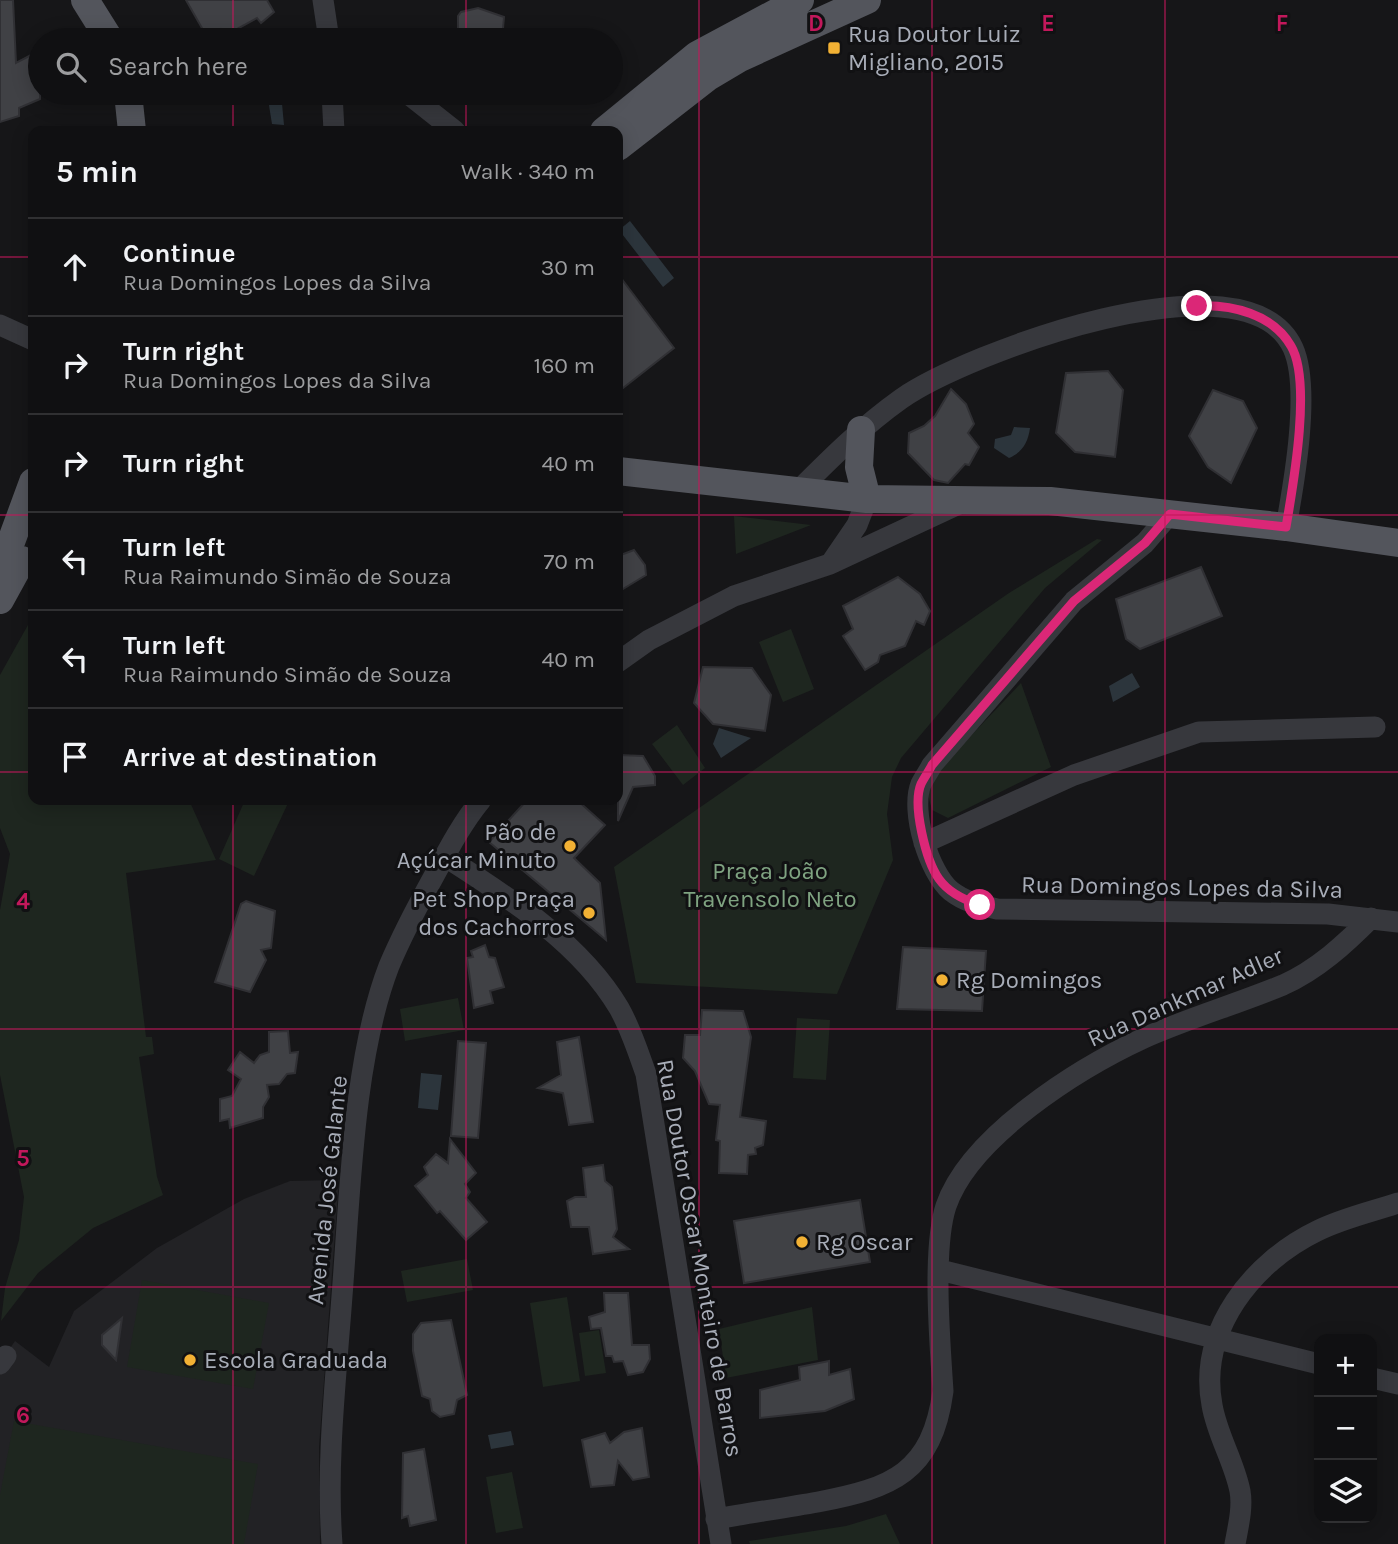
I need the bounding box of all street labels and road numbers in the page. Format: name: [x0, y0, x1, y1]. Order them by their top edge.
street label: Rua Domingos Lopes da Silva: [1021, 870, 1343, 904]
street label: Rua Dankmar Adler: [1083, 941, 1287, 1053]
street label: Rua Doutor Oscar Monteiro de Barros: [651, 1057, 749, 1459]
street label: Avenida José Galante: [301, 1074, 353, 1306]

